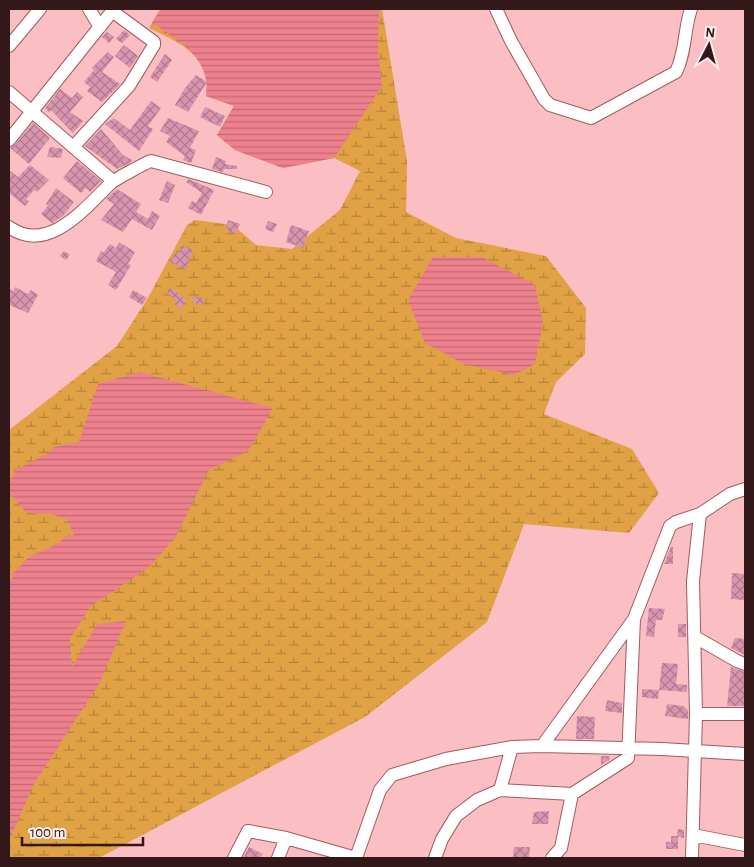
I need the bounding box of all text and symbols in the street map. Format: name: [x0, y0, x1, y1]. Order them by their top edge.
north arrow: [684, 20, 734, 70]
text: N: [705, 26, 716, 41]
scale bar: [22, 814, 144, 846]
text: 100 m: [30, 825, 65, 840]

